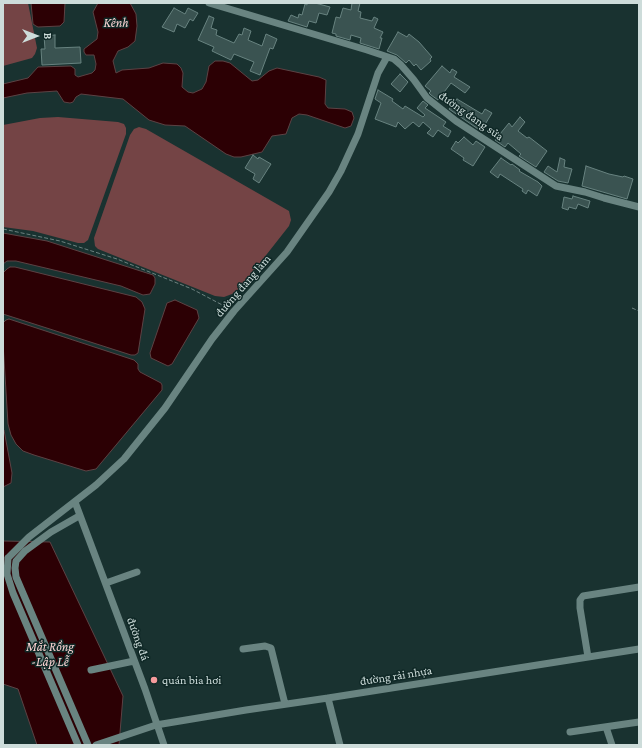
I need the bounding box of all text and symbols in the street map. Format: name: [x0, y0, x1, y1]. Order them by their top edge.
water label: Kênh: [103, 15, 129, 31]
north arrow: [16, 16, 56, 56]
text: B: [42, 33, 54, 39]
street label: đường đang sửa: [436, 88, 506, 144]
street label: đường đang làm: [212, 252, 274, 320]
street label: đường đá: [124, 615, 152, 663]
water label: Mắt Rồng -Lập Lễ: [26, 639, 74, 670]
street label: đường rải nhựa: [359, 663, 433, 689]
place label: quán bia hơi: [162, 673, 221, 687]
marker: quán bia hơi: [149, 675, 159, 685]

